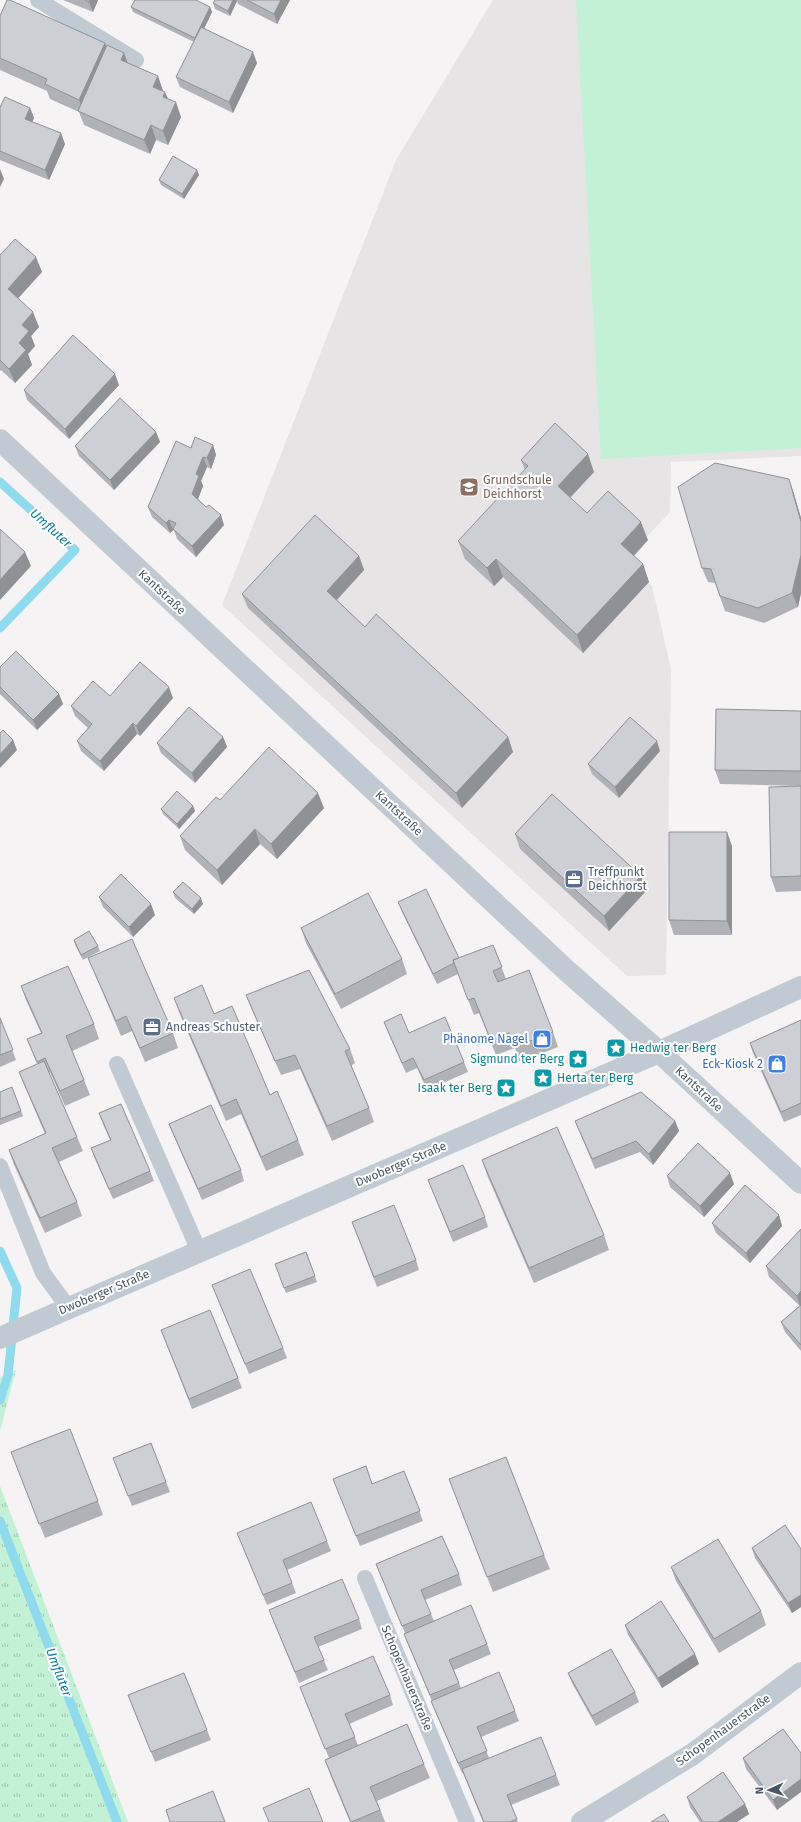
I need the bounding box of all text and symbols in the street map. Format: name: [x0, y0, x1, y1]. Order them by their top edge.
place label: Grundschule Deichhorst: [483, 473, 552, 501]
school or university icon: Grundschule Deichhorst: [458, 476, 480, 498]
water label: Umfluter: [27, 505, 76, 551]
street label: Kantstraße: [136, 567, 188, 617]
street label: Kantstraße: [373, 788, 425, 838]
place label: Treffpunkt Deichhorst: [588, 865, 648, 893]
office icon: Treffpunkt Deichhorst: [563, 868, 585, 890]
office icon: Andreas Schuster: [141, 1016, 163, 1038]
place label: Andreas Schuster: [166, 1020, 261, 1034]
shop icon: Phänome Nagel: [531, 1028, 553, 1050]
place label: Phänome Nagel: [443, 1032, 528, 1046]
place icon: Hedwig ter Berg: [605, 1037, 627, 1059]
place label: Hedwig ter Berg: [630, 1041, 717, 1055]
place icon: Sigmund ter Berg: [567, 1048, 589, 1070]
place label: Sigmund ter Berg: [470, 1052, 565, 1066]
shop icon: Eck-Kiosk 2: [766, 1053, 788, 1075]
place label: Eck-Kiosk 2: [702, 1057, 763, 1071]
street label: Kantstraße: [673, 1064, 725, 1114]
place icon: Herta ter Berg: [532, 1067, 554, 1089]
place label: Herta ter Berg: [557, 1071, 634, 1085]
place icon: Isaak ter Berg: [495, 1077, 517, 1099]
place label: Isaak ter Berg: [418, 1081, 493, 1095]
street label: Dwoberger Straße: [354, 1139, 448, 1189]
street label: Dwoberger Straße: [57, 1267, 151, 1317]
street label: Schopenhauerstraße: [379, 1623, 435, 1733]
water label: Umfluter: [43, 1646, 75, 1699]
street label: Schopenhauerstraße: [673, 1691, 773, 1769]
north arrow: [749, 1770, 789, 1810]
text: N: [753, 1787, 766, 1794]

